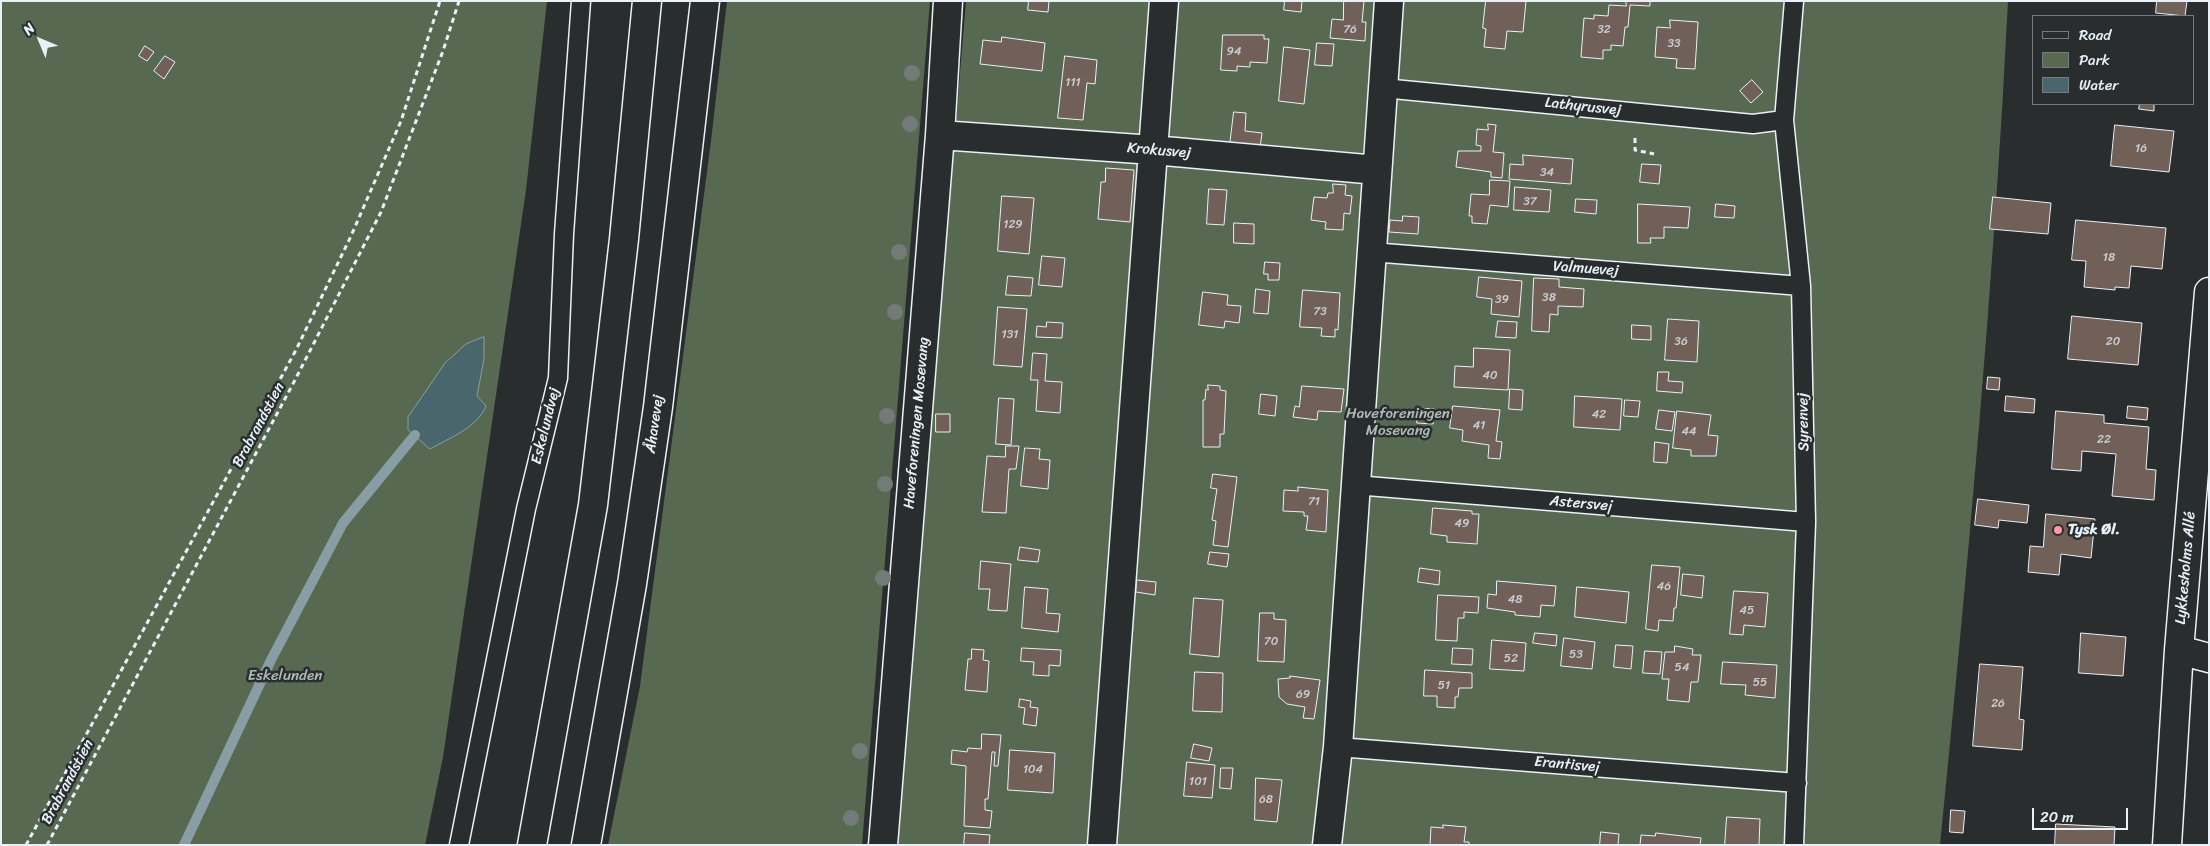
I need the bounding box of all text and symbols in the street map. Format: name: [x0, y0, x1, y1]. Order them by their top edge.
north arrow: [15, 15, 65, 65]
legend: [2032, 15, 2195, 105]
text: N: [17, 17, 41, 41]
text: Road: [2079, 22, 2111, 48]
house number: 76: [1343, 23, 1357, 37]
house number: 32: [1597, 23, 1611, 37]
house number: 33: [1667, 37, 1681, 51]
house number: 94: [1227, 45, 1241, 59]
text: Park: [2079, 47, 2110, 73]
text: Water: [2079, 72, 2119, 98]
house number: 111: [1065, 76, 1081, 90]
street label: Lathyrusvej: [1544, 94, 1622, 120]
street label: Krokusvej: [1126, 139, 1192, 163]
house number: 16: [2135, 142, 2147, 156]
house number: 34: [1540, 166, 1554, 180]
house number: 37: [1523, 195, 1537, 209]
house number: 129: [1003, 218, 1023, 232]
house number: 18: [2103, 251, 2115, 265]
street label: Valmuevej: [1552, 258, 1620, 280]
house number: 38: [1542, 291, 1556, 305]
house number: 39: [1495, 293, 1509, 307]
house number: 73: [1313, 305, 1327, 319]
house number: 131: [1002, 328, 1018, 342]
house number: 36: [1674, 335, 1688, 349]
house number: 20: [2106, 335, 2120, 349]
street label: Haveforeningen Mosevang: [901, 336, 933, 510]
house number: 40: [1482, 369, 1498, 383]
street label: Brabrandstien: [229, 380, 289, 470]
street label: Eskelundvej: [528, 386, 564, 466]
street label: Syrenvej: [1794, 392, 1814, 452]
street label: Åhavevej: [642, 394, 668, 454]
park label: Haveforeningen Mosevang: [1346, 405, 1450, 440]
house number: 42: [1592, 408, 1606, 422]
house number: 41: [1473, 419, 1485, 433]
house number: 44: [1682, 425, 1696, 439]
house number: 22: [2097, 433, 2111, 447]
street label: Astersvej: [1549, 492, 1613, 516]
house number: 71: [1308, 495, 1320, 509]
street label: Lykkesholms Allé: [2172, 511, 2200, 625]
house number: 49: [1455, 517, 1469, 531]
place label: Tysk Øl.: [2068, 521, 2120, 539]
marker: Tysk Øl.: [2052, 524, 2064, 536]
house number: 46: [1657, 580, 1671, 594]
house number: 48: [1508, 593, 1522, 607]
house number: 45: [1740, 604, 1754, 618]
house number: 70: [1264, 635, 1278, 649]
house number: 53: [1569, 648, 1583, 662]
house number: 52: [1504, 652, 1518, 666]
house number: 54: [1675, 661, 1689, 675]
park label: Eskelunden: [248, 667, 322, 685]
house number: 55: [1753, 676, 1767, 690]
house number: 51: [1438, 679, 1450, 693]
house number: 69: [1296, 688, 1310, 702]
house number: 26: [1991, 697, 2005, 711]
street label: Brabrandstien: [38, 737, 98, 827]
street label: Erantisvej: [1533, 753, 1601, 777]
house number: 104: [1023, 763, 1043, 777]
house number: 101: [1189, 775, 1207, 789]
house number: 68: [1259, 793, 1273, 807]
scale bar: [2035, 798, 2131, 830]
text: 20 m: [2040, 804, 2074, 830]

